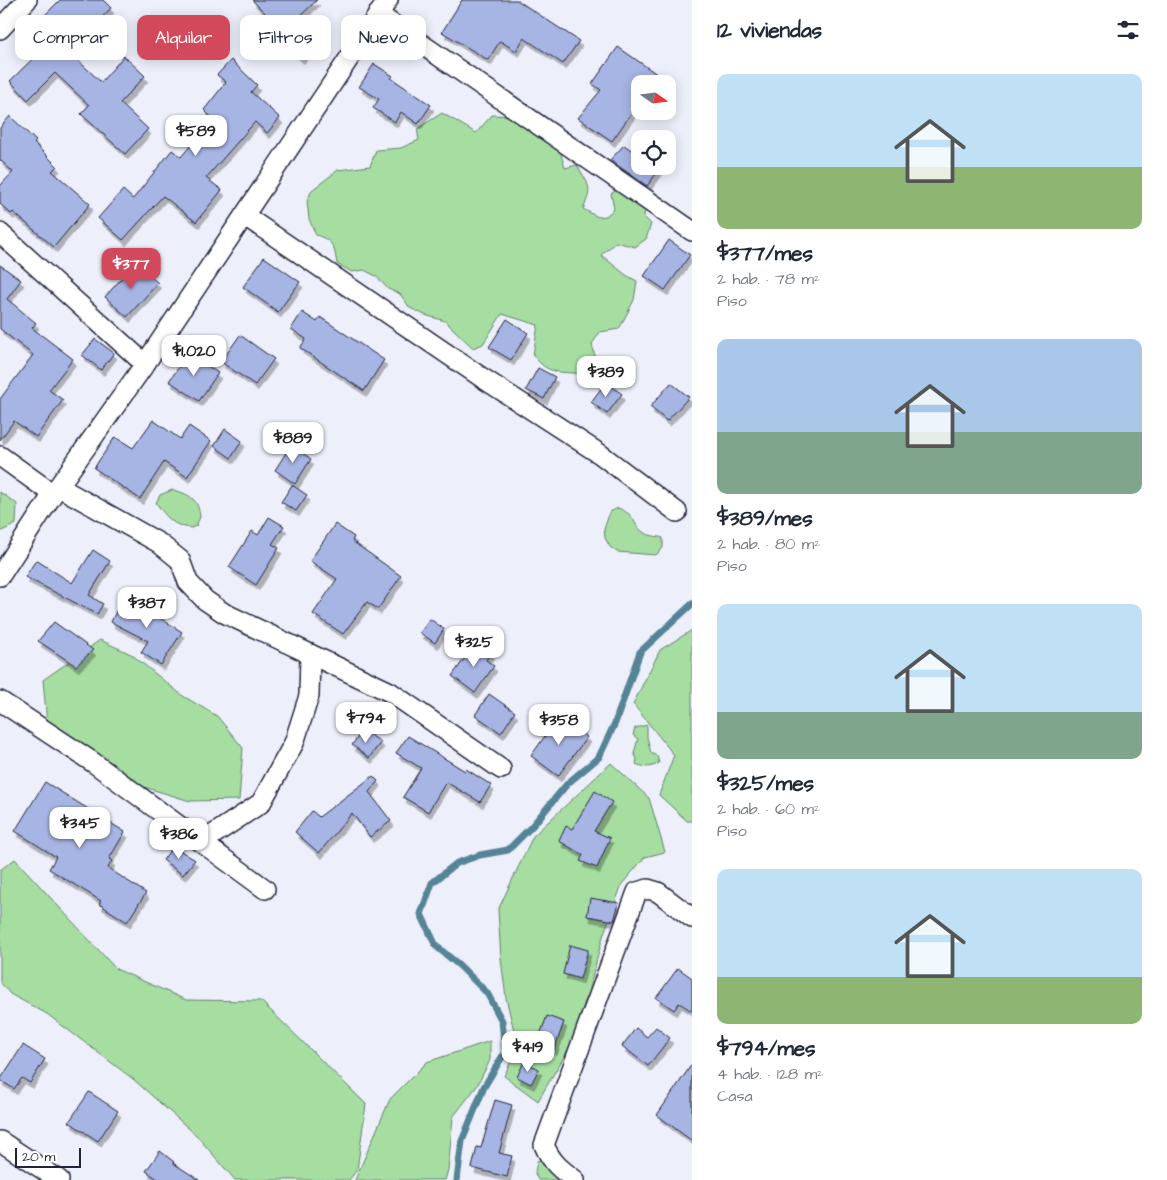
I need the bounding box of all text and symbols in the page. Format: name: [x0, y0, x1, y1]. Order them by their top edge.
chip: Comprar: [15, 15, 127, 60]
chip: Alquilar: [137, 15, 230, 60]
chip: Filtros: [240, 15, 331, 60]
chip: Nuevo: [341, 15, 426, 60]
text: 12 viviendas: [717, 16, 822, 45]
icon: filters: [1114, 16, 1142, 44]
north arrow: [631, 75, 676, 120]
map controls: [631, 75, 676, 175]
icon: home: [885, 106, 975, 196]
pin: $589: [166, 114, 226, 157]
text: $589: [176, 120, 216, 142]
button: locate: [631, 130, 676, 175]
text: $377/mes: [717, 239, 813, 268]
pin: $377: [101, 248, 161, 290]
text: $377: [113, 253, 149, 275]
text: 2 hab. · 78 m²: [717, 268, 820, 290]
text: Piso: [717, 290, 747, 312]
pin: $1,020: [153, 334, 235, 377]
text: $1,020: [172, 340, 216, 362]
pin: $389: [576, 356, 636, 398]
text: $389: [588, 361, 624, 383]
icon: home: [885, 371, 975, 461]
pin: $889: [263, 422, 323, 464]
text: $889: [274, 427, 312, 449]
text: $389/mes: [717, 504, 813, 533]
text: 2 hab. · 80 m²: [717, 533, 820, 555]
text: Piso: [717, 555, 747, 577]
pin: $387: [117, 586, 177, 629]
text: $387: [128, 592, 166, 614]
pin: $325: [444, 626, 504, 668]
text: $325: [455, 631, 493, 653]
icon: home: [885, 636, 975, 726]
pin: $794: [336, 702, 396, 744]
pin: $358: [529, 704, 589, 746]
text: $794: [347, 707, 385, 729]
text: $358: [540, 709, 578, 731]
text: $325/mes: [717, 769, 814, 798]
text: 2 hab. · 60 m²: [717, 798, 820, 820]
pin: $345: [50, 806, 110, 849]
text: $345: [60, 812, 100, 834]
pin: $386: [149, 818, 209, 860]
text: Piso: [717, 820, 747, 842]
text: $386: [160, 823, 198, 845]
icon: home: [885, 901, 975, 991]
pin: $419: [498, 1030, 558, 1073]
text: $794/mes: [717, 1034, 816, 1063]
text: $419: [513, 1036, 543, 1058]
text: 4 hab. · 128 m²: [717, 1063, 823, 1085]
text: Casa: [717, 1085, 753, 1107]
scale bar: [15, 1145, 81, 1168]
text: 20 m: [22, 1147, 55, 1167]

